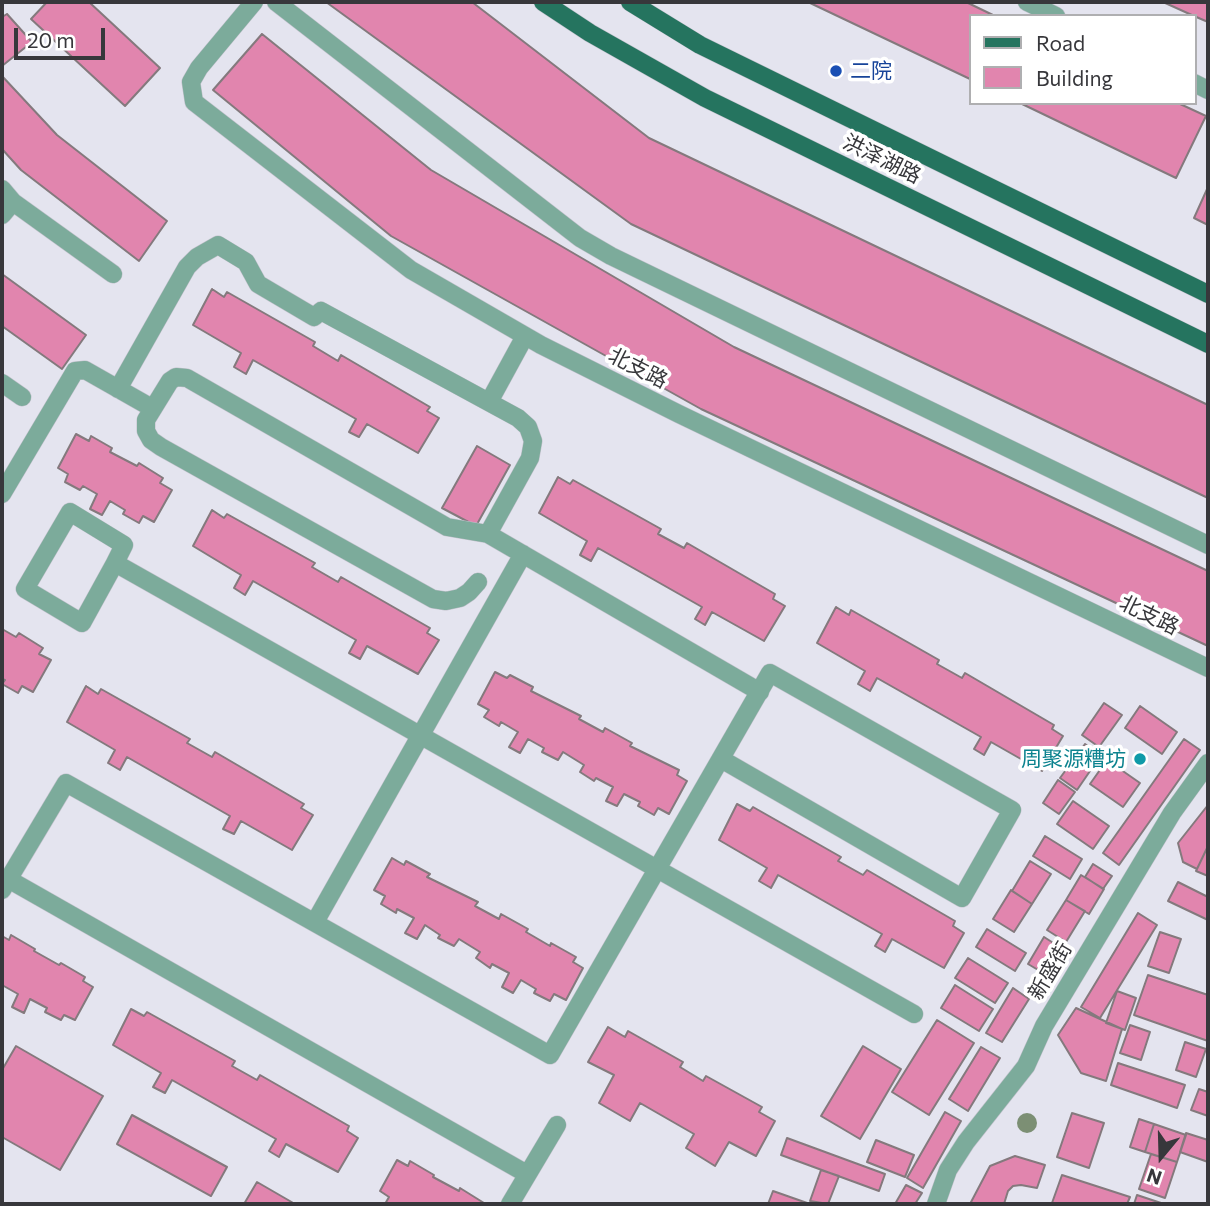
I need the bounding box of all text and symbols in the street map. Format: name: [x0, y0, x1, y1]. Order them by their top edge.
scale bar: [18, 14, 108, 58]
legend: [968, 14, 1196, 105]
text: 20 m: [27, 27, 75, 52]
text: Road: [1036, 30, 1085, 55]
place label: 二院: [850, 58, 892, 84]
marker: 二院: [828, 63, 844, 79]
text: Building: [1036, 65, 1113, 90]
street label: 洪泽湖路: [839, 129, 925, 189]
street label: 北支路: [604, 342, 672, 394]
street label: 北支路: [1115, 590, 1183, 640]
place label: 周聚源糟坊: [1021, 746, 1126, 772]
marker: 周聚源糟坊: [1132, 751, 1148, 767]
street label: 新盛街: [1023, 938, 1077, 1004]
north arrow: [1126, 1122, 1196, 1192]
text: N: [1144, 1164, 1164, 1191]

